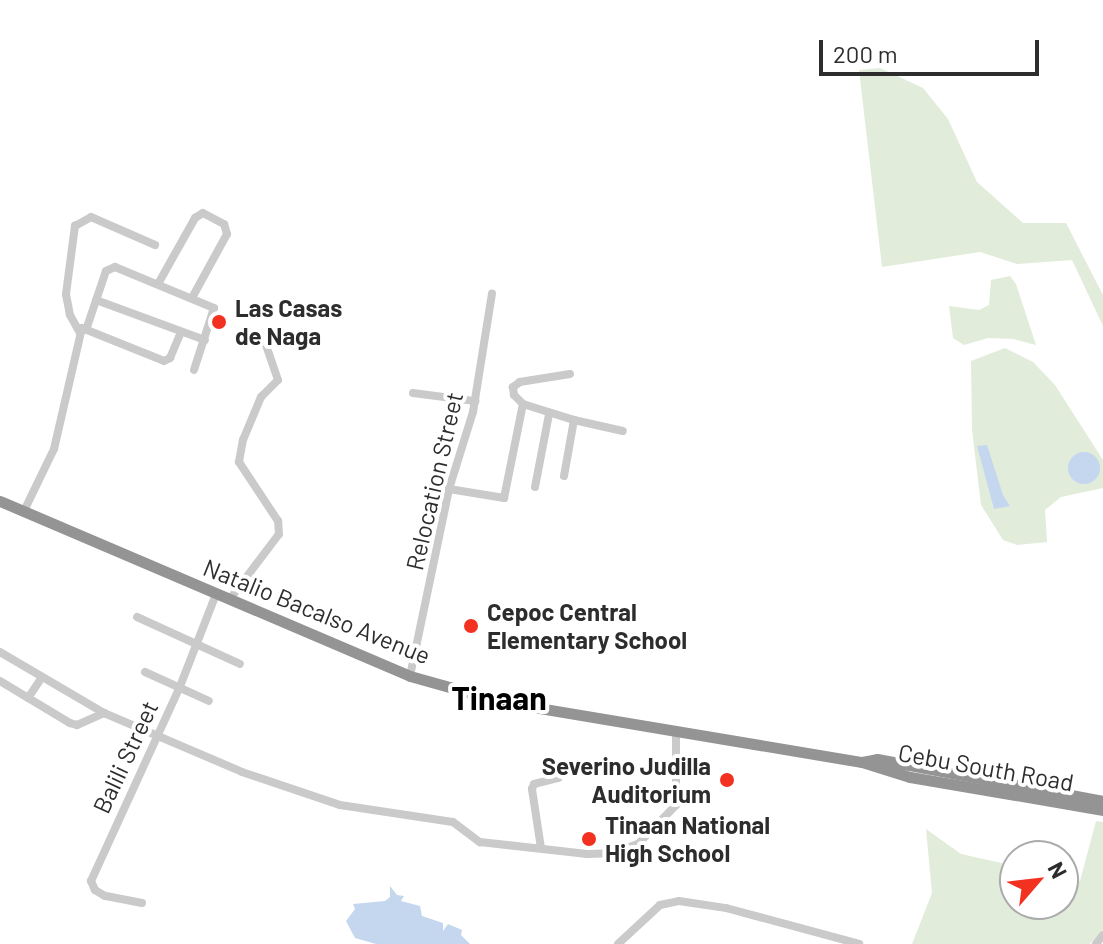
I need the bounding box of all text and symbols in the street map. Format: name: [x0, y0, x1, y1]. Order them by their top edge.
scale bar: [823, 24, 1043, 74]
text: 200 m: [833, 39, 898, 68]
place label: Las Casas de Naga: [235, 294, 342, 350]
marker: Las Casas de Naga: [210, 313, 228, 331]
street label: Relocation Street: [400, 389, 468, 573]
street label: Natalio Bacalso Avenue: [199, 552, 435, 670]
place label: Cepoc Central Elementary School: [487, 598, 687, 654]
marker: Cepoc Central Elementary School: [462, 617, 480, 635]
district label: Tinaan: [451, 678, 547, 716]
street label: Balili Street: [86, 696, 164, 818]
street label: Cebu South Road: [896, 737, 1076, 797]
place label: Severino Judilla Auditorium: [542, 752, 711, 808]
marker: Severino Judilla Auditorium: [718, 771, 736, 789]
place label: Tinaan National High School: [605, 811, 770, 867]
marker: Tinaan National High School: [580, 830, 598, 848]
north arrow: [999, 840, 1079, 920]
text: N: [1044, 857, 1073, 882]

